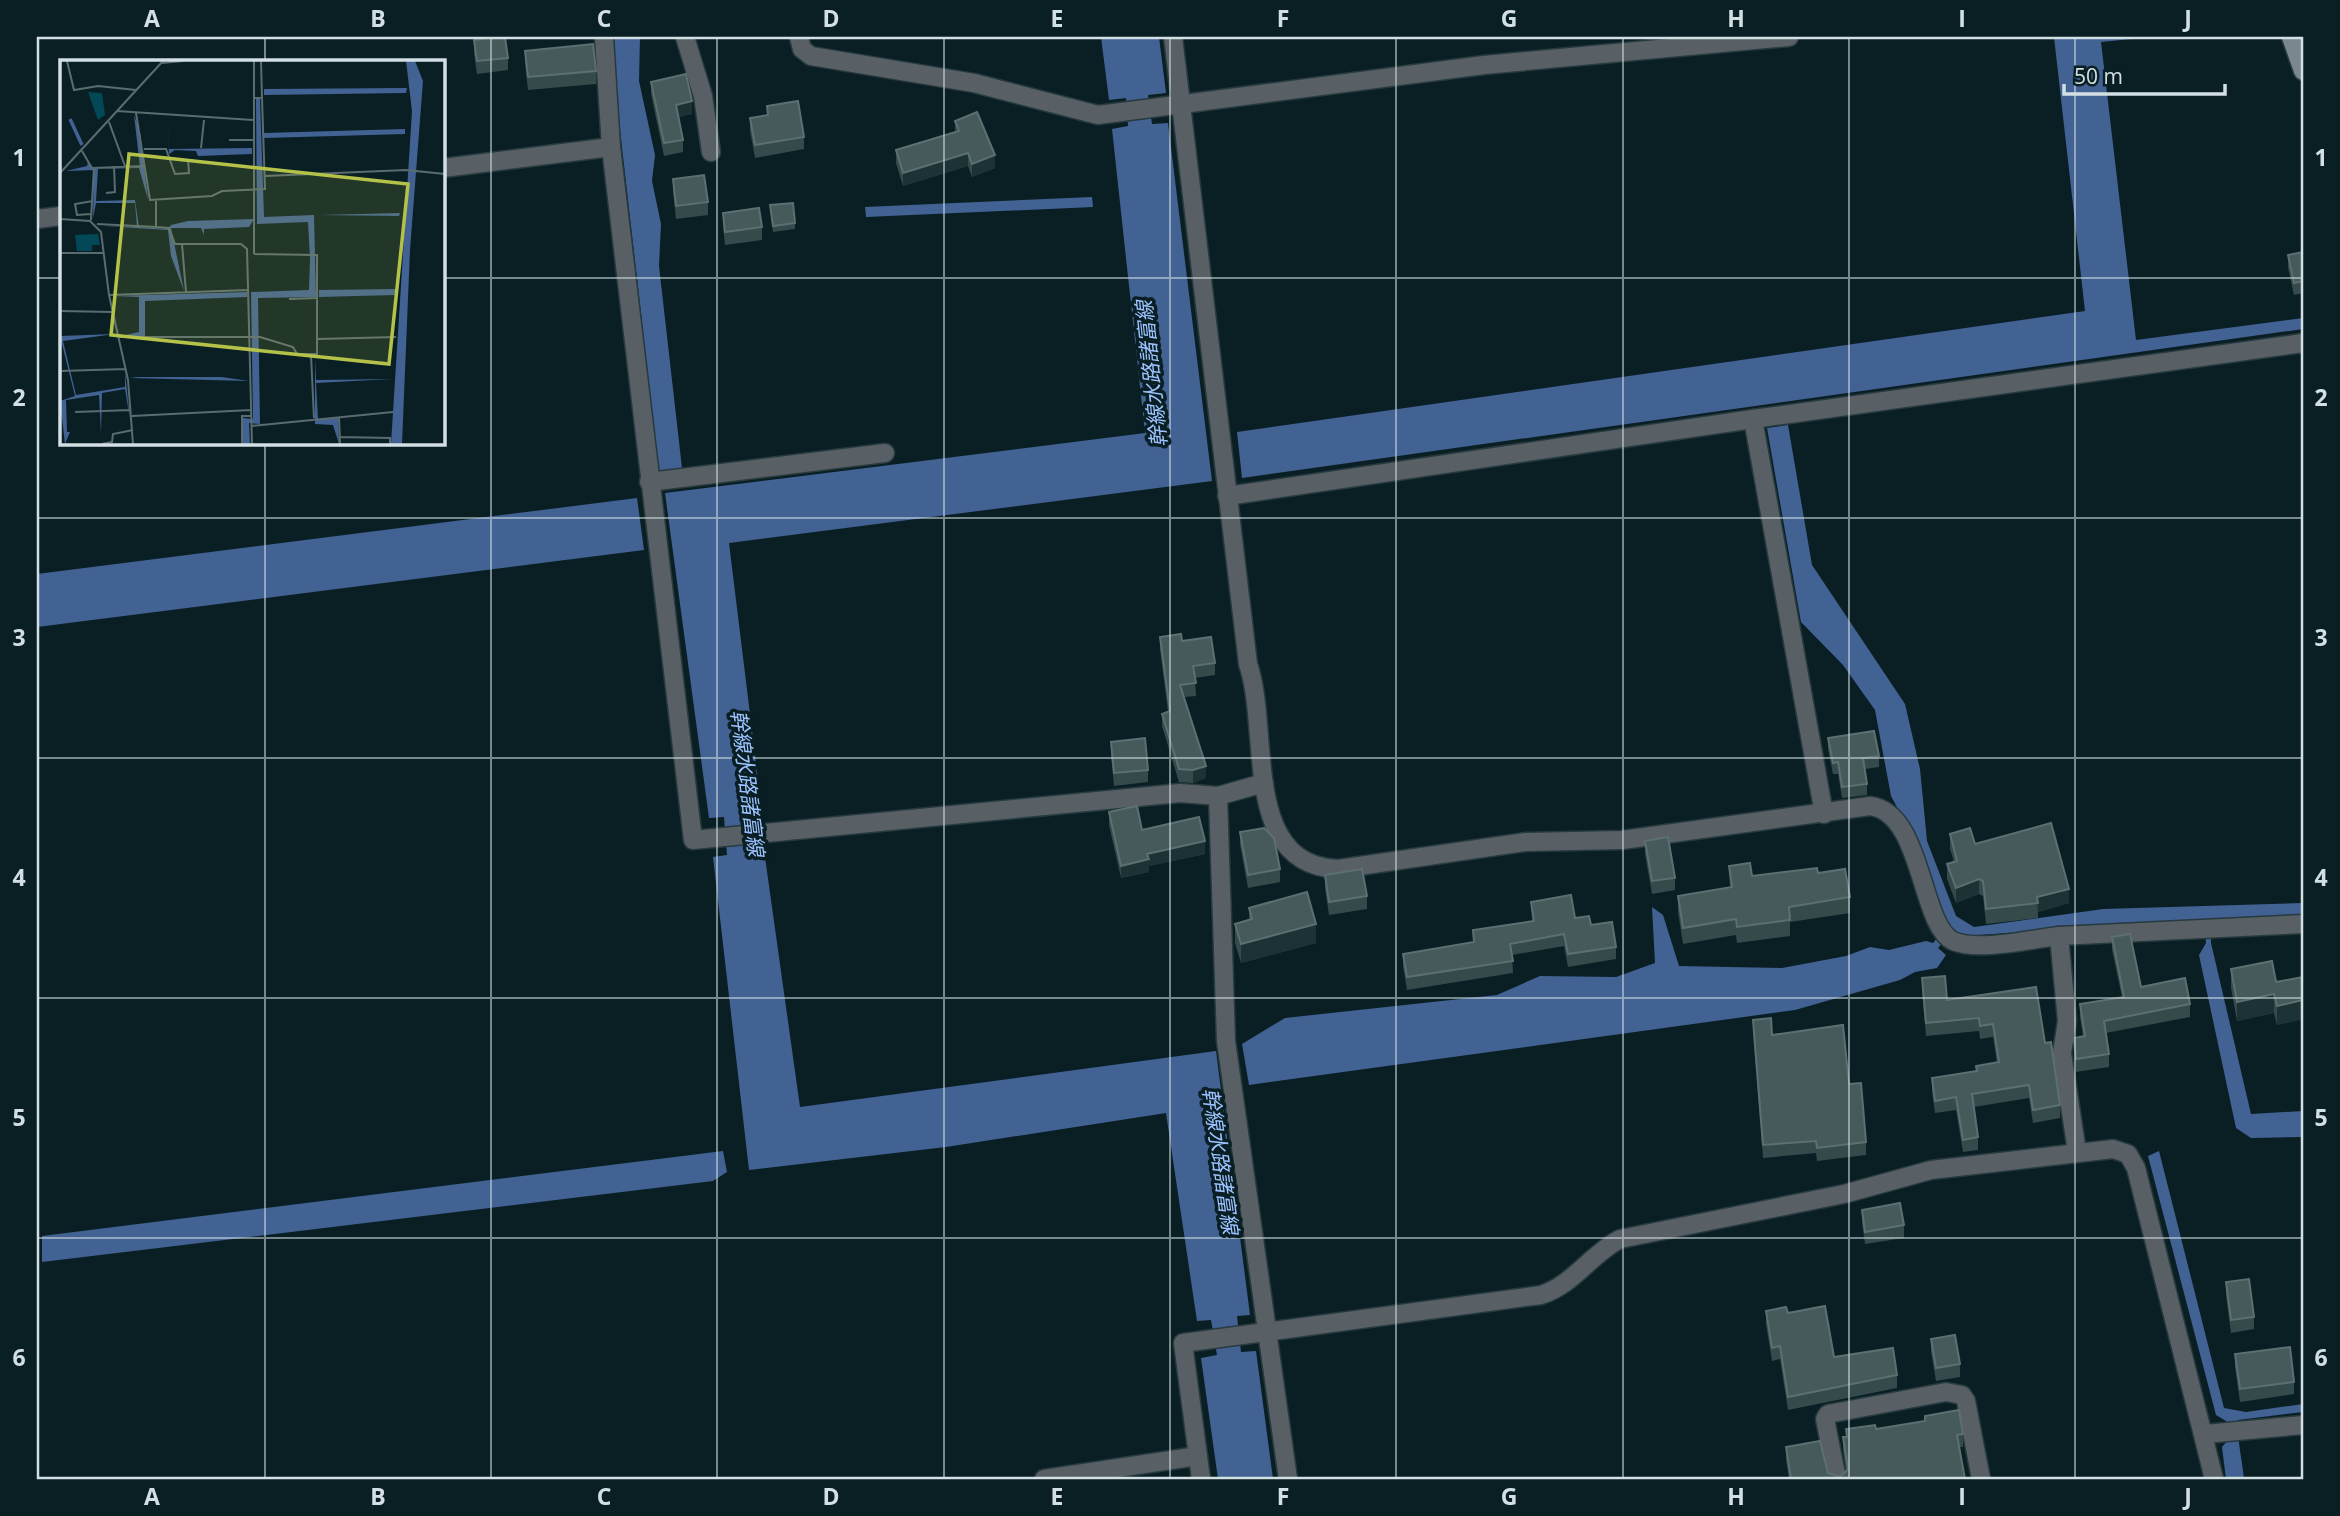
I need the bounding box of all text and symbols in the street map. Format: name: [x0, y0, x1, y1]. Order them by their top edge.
text: A: [144, 2, 160, 34]
text: B: [370, 2, 386, 34]
text: C: [597, 2, 611, 34]
text: D: [822, 2, 840, 34]
text: E: [1051, 2, 1063, 34]
text: F: [1277, 2, 1289, 34]
text: G: [1501, 2, 1517, 34]
text: H: [1727, 2, 1745, 34]
text: I: [1958, 2, 1966, 34]
text: J: [2182, 2, 2192, 34]
scale bar: [2064, 52, 2224, 96]
inset map: [60, 60, 444, 444]
text: 50 m: [2074, 62, 2123, 90]
text: 1: [12, 141, 26, 173]
text: 1: [2314, 141, 2328, 173]
water label: 幹線水路諸富線: [1129, 296, 1173, 449]
text: 2: [12, 381, 26, 413]
text: 2: [2314, 381, 2328, 413]
text: 3: [12, 621, 26, 653]
text: 3: [2314, 621, 2328, 653]
water label: 幹線水路諸富線: [725, 708, 771, 861]
text: 4: [12, 861, 26, 893]
text: 4: [2314, 861, 2328, 893]
water label: 幹線水路諸富線: [1197, 1086, 1246, 1239]
text: 5: [12, 1101, 26, 1133]
text: 5: [2314, 1101, 2328, 1133]
text: 6: [12, 1341, 26, 1373]
text: 6: [2314, 1341, 2328, 1373]
text: A: [144, 1480, 160, 1512]
text: B: [370, 1480, 386, 1512]
text: C: [597, 1480, 611, 1512]
text: D: [822, 1480, 840, 1512]
text: E: [1051, 1480, 1063, 1512]
text: F: [1277, 1480, 1289, 1512]
text: G: [1501, 1480, 1517, 1512]
text: H: [1727, 1480, 1745, 1512]
text: I: [1958, 1480, 1966, 1512]
text: J: [2182, 1480, 2192, 1512]

